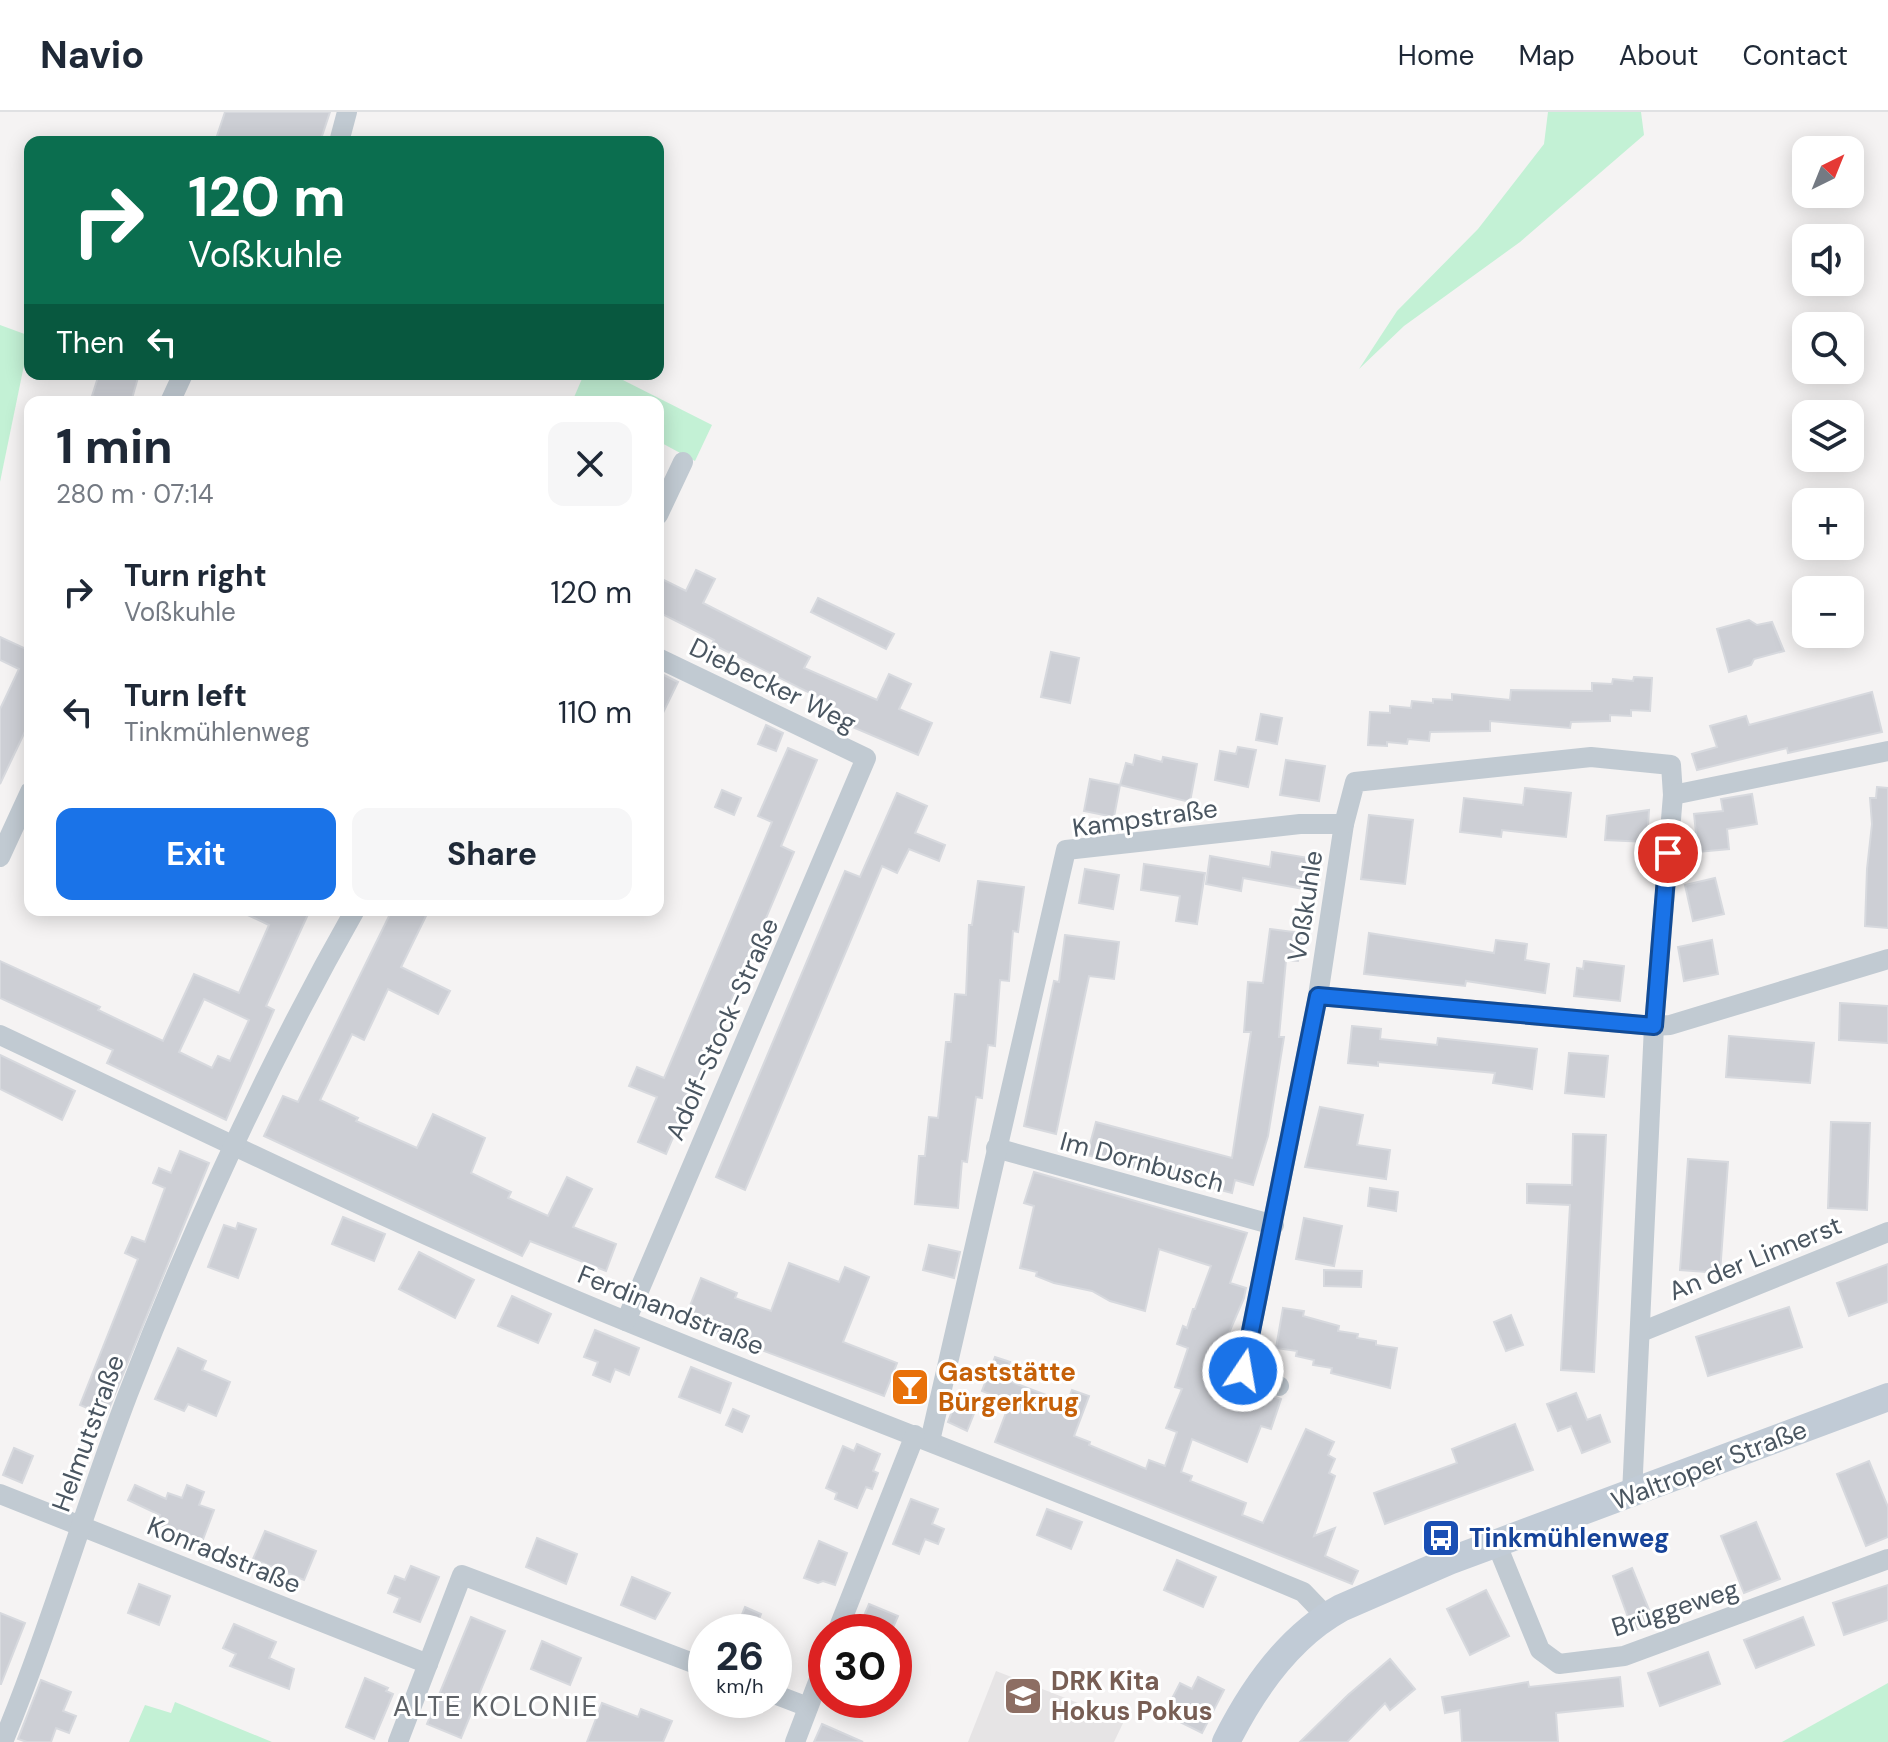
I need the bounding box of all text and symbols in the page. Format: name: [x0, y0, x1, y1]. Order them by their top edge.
text: Navio: [40, 30, 144, 80]
text: Home: [1398, 37, 1474, 74]
text: Map: [1518, 37, 1575, 74]
text: About: [1619, 37, 1698, 74]
text: Contact: [1742, 37, 1848, 74]
north arrow: [1792, 136, 1864, 208]
map controls: [1792, 136, 1864, 648]
text: 120 m: [188, 160, 346, 233]
icon: right: [56, 168, 160, 272]
button: sound: [1792, 224, 1864, 296]
text: Voßkuhle: [188, 231, 343, 278]
button: search: [1792, 312, 1864, 384]
icon: left: [140, 320, 184, 364]
text: Then: [56, 323, 124, 362]
button: layers: [1792, 400, 1864, 472]
text: 1 min: [56, 415, 173, 478]
button: close: [548, 422, 632, 506]
text: 280 m · 07:14: [56, 477, 214, 511]
button: +: [1792, 488, 1864, 560]
text: Turn right: [124, 556, 267, 595]
icon: right: [56, 570, 100, 614]
text: 120 m: [550, 573, 632, 612]
button: −: [1792, 576, 1864, 648]
text: Voßkuhle: [124, 595, 236, 629]
street label: Diebecker Weg: [684, 630, 862, 740]
text: Turn left: [124, 676, 247, 715]
icon: left: [56, 690, 100, 734]
text: 110 m: [558, 693, 632, 732]
text: Tinkmühlenweg: [124, 715, 310, 749]
street label: Kampstraße: [1070, 791, 1220, 845]
button: Exit: [56, 808, 336, 900]
button: Share: [352, 808, 632, 900]
pin: [1634, 819, 1702, 887]
icon: arrive: [1646, 831, 1690, 875]
street label: Voßkuhle: [1279, 848, 1331, 964]
street label: Adolf-Stock-Straße: [658, 912, 786, 1146]
street label: Im Dornbusch: [1056, 1124, 1228, 1200]
street label: An der Linnerst: [1664, 1208, 1846, 1308]
street label: Ferdinandstraße: [573, 1257, 769, 1363]
position arrow: [1201, 1329, 1285, 1413]
street label: Helmutstraße: [44, 1350, 132, 1516]
place label: Gaststätte Bürgerkrug: [938, 1355, 1079, 1419]
bar icon: Gaststätte Bürgerkrug: [889, 1366, 931, 1408]
street label: Waltroper Straße: [1606, 1412, 1812, 1518]
street label: Konradstraße: [142, 1509, 306, 1601]
bus stop icon: Tinkmühlenweg: [1420, 1517, 1462, 1559]
place label: Tinkmühlenweg: [1469, 1521, 1670, 1555]
street label: Brüggeweg: [1607, 1572, 1743, 1644]
speed limit sign: 30: [808, 1614, 912, 1718]
text: 26: [716, 1630, 764, 1682]
place label: DRK Kita Hokus Pokus: [1051, 1664, 1212, 1728]
text: km/h: [716, 1673, 764, 1699]
school or university icon: DRK Kita Hokus Pokus: [1002, 1675, 1044, 1717]
district label: ALTE KOLONIE: [393, 1688, 599, 1725]

